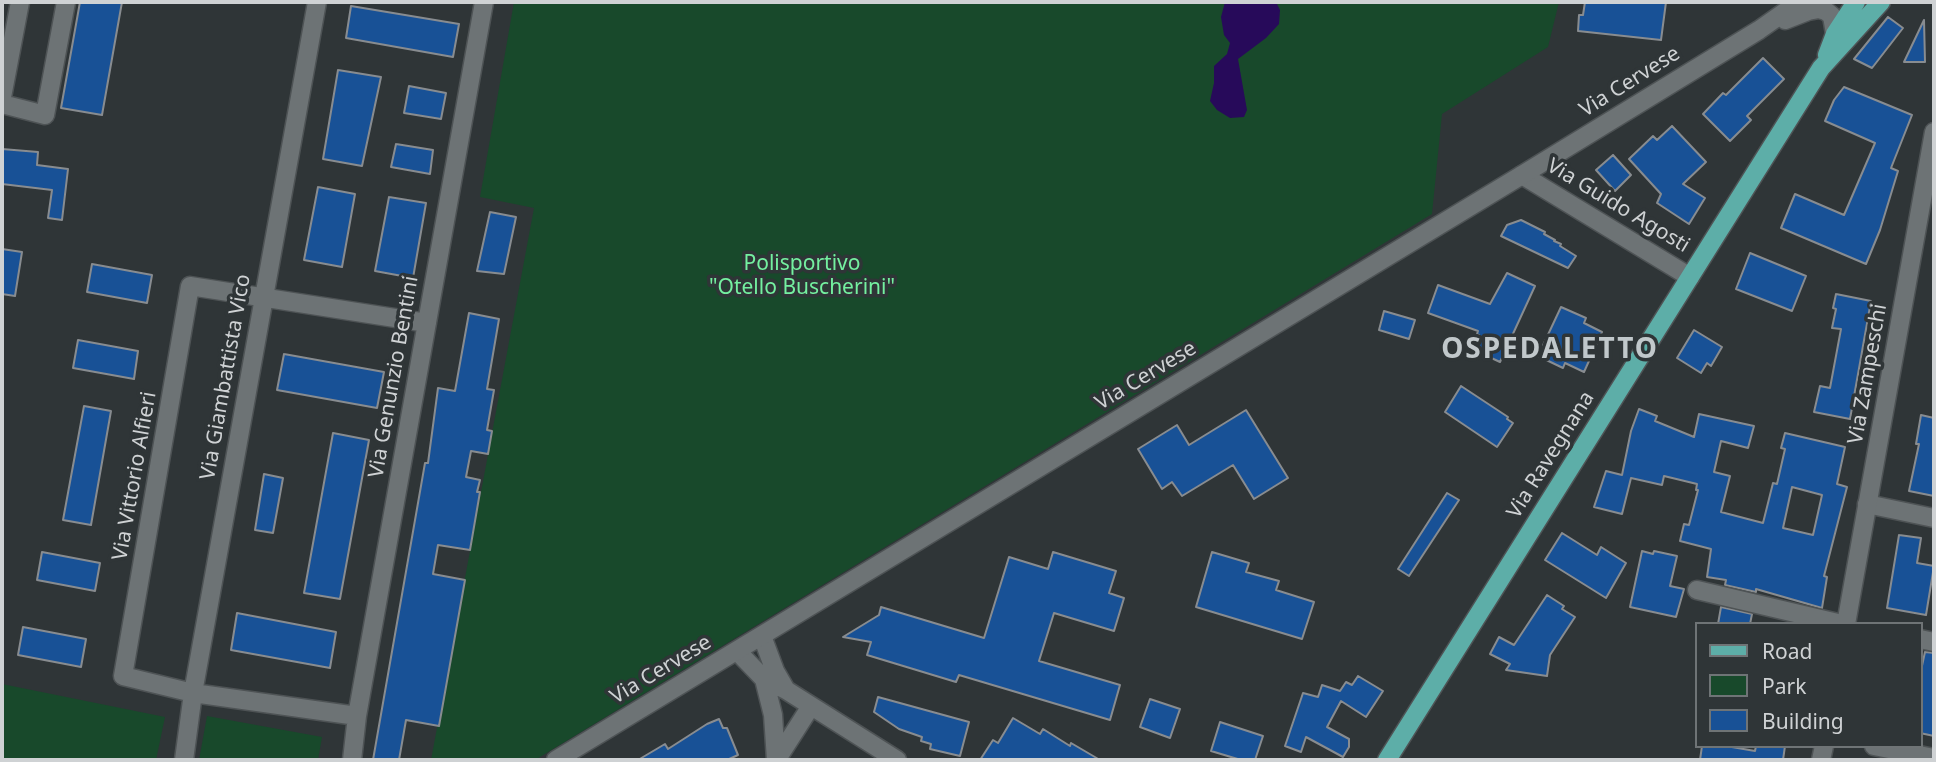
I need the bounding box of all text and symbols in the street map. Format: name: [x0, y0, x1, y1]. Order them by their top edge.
street label: Via Cervese: [1575, 41, 1685, 123]
street label: Via Guido Agosti: [1542, 153, 1694, 259]
park label: Polisportivo "Otello Buscherini": [709, 251, 895, 301]
street label: Via Giambattista Vico: [196, 272, 256, 482]
street label: Via Genunzio Bentini: [364, 274, 424, 480]
street label: Via Zampeschi: [1843, 302, 1893, 446]
district label: OSPEDALETTO: [1443, 333, 1657, 367]
street label: Via Cervese: [1091, 336, 1201, 416]
street label: Via Ravegnana: [1502, 387, 1600, 523]
street label: Via Vittorio Alfieri: [108, 390, 162, 562]
legend: [1694, 622, 1922, 748]
street label: Via Cervese: [606, 630, 716, 710]
text: Road: [1762, 637, 1812, 665]
text: Park: [1762, 672, 1806, 700]
text: Building: [1762, 707, 1844, 735]

